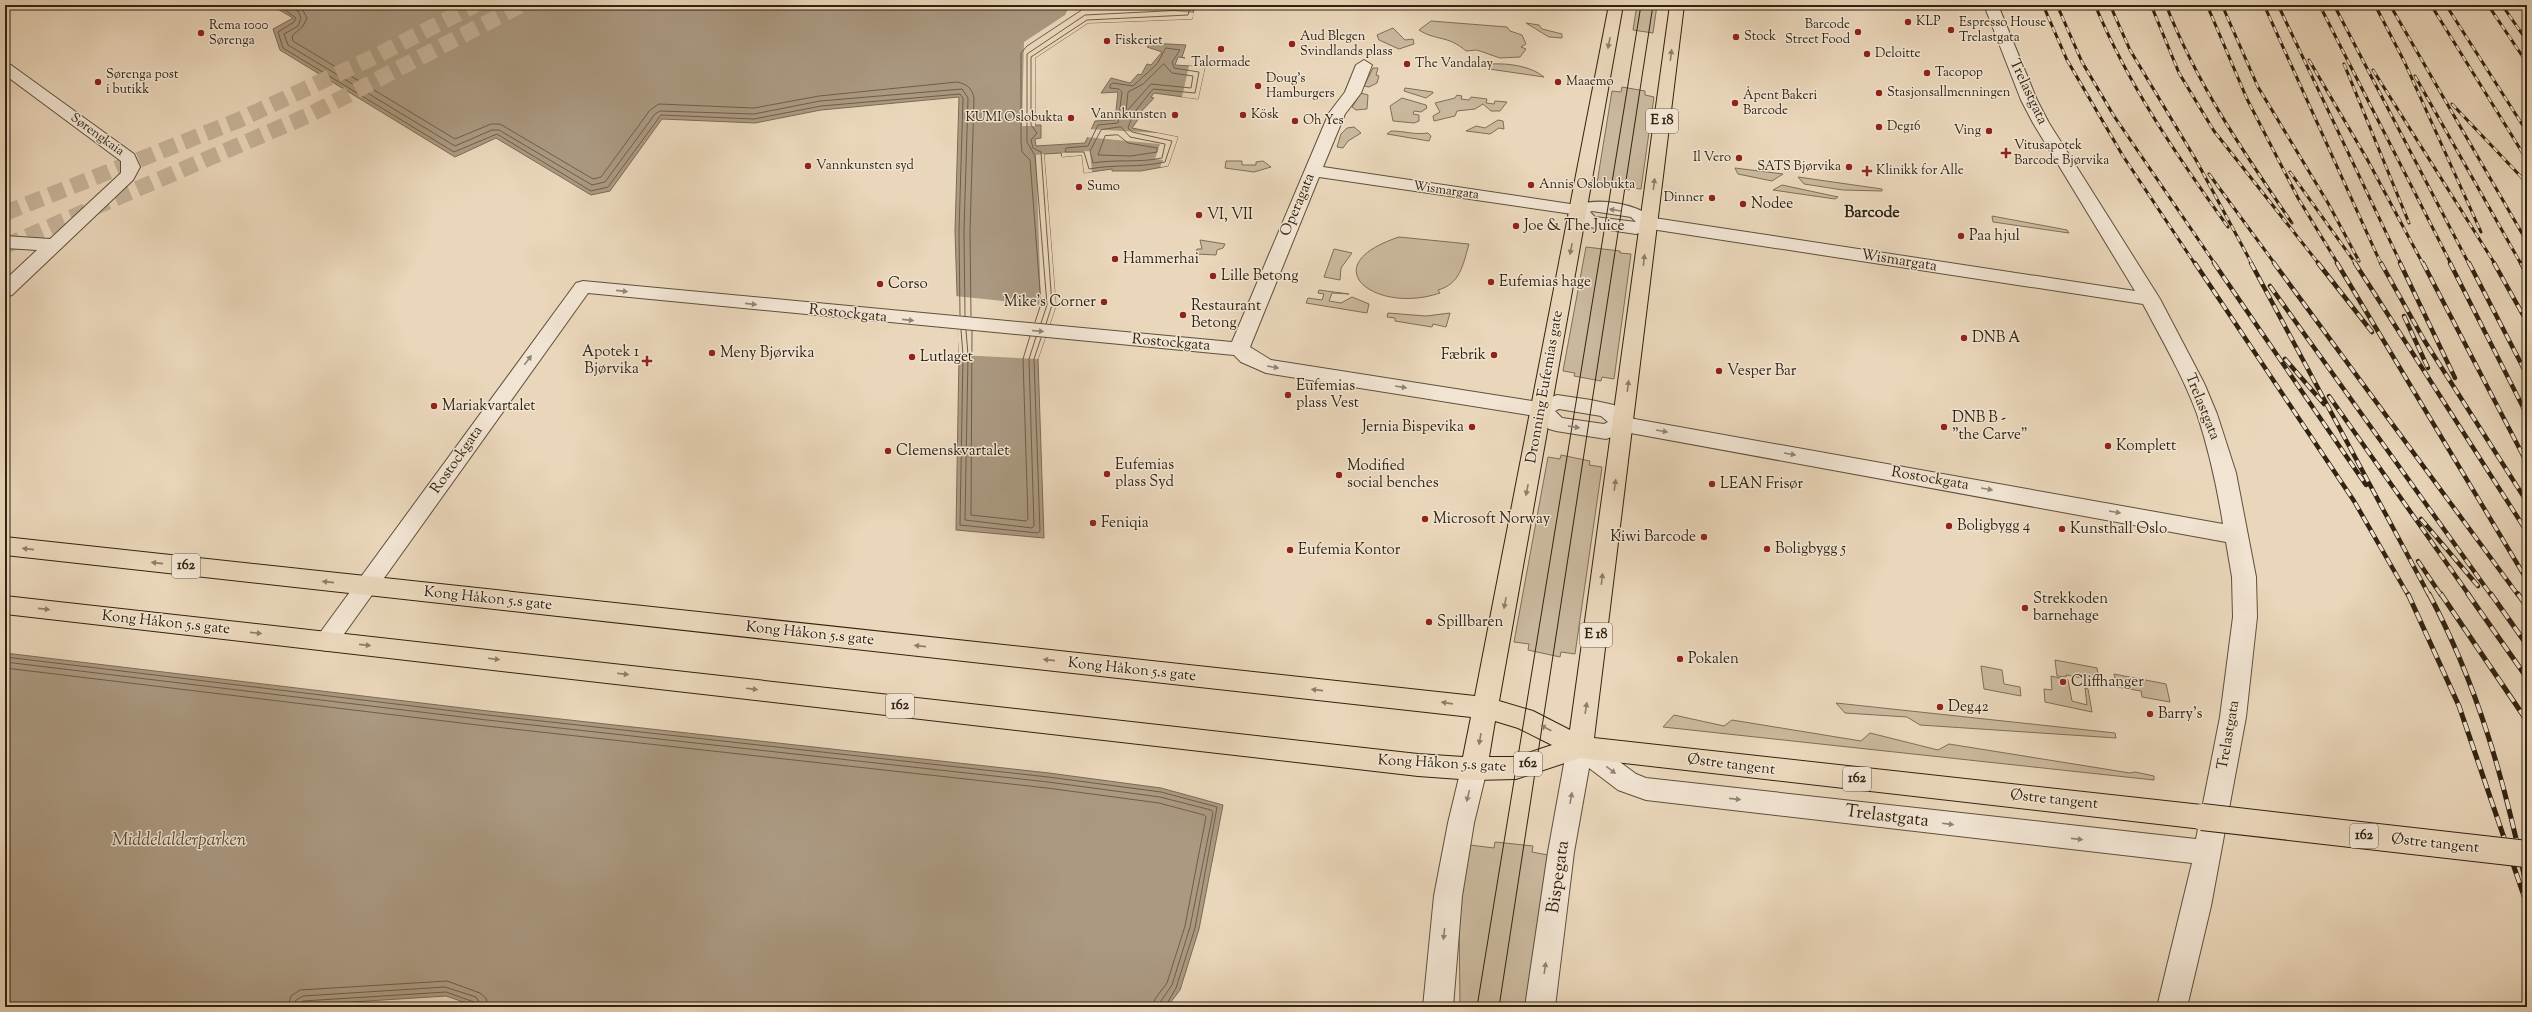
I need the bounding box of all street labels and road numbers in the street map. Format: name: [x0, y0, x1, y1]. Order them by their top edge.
street label: Trelastgata: [2004, 56, 2052, 128]
street label: Sørengkaia: [66, 109, 128, 161]
road number: E 18: [1646, 109, 1678, 133]
street label: Operagata: [1275, 170, 1321, 240]
street label: Wismargata: [1412, 177, 1480, 205]
street label: Wismargata: [1859, 245, 1939, 277]
street label: Rostockgata: [808, 299, 888, 329]
street label: Dronning Eufemias gate: [1521, 309, 1569, 465]
street label: Rostockgata: [1131, 329, 1211, 357]
street label: Trelastgata: [2179, 371, 2225, 443]
street label: Rostockgata: [426, 422, 488, 498]
street label: Rostockgata: [1890, 462, 1971, 496]
road number: 162: [172, 554, 200, 578]
street label: Kong Håkon 5.s gate: [423, 582, 553, 616]
street label: Kong Håkon 5.s gate: [101, 606, 231, 640]
street label: Kong Håkon 5.s gate: [745, 617, 875, 651]
road number: E 18: [1580, 623, 1612, 647]
street label: Kong Håkon 5.s gate: [1067, 653, 1197, 687]
road number: 162: [886, 694, 914, 718]
street label: Trelastgata: [2213, 699, 2245, 771]
street label: Østre tangent: [1686, 749, 1776, 781]
street label: Kong Håkon 5.s gate: [1377, 750, 1507, 778]
road number: 162: [1514, 752, 1542, 776]
road number: 162: [1843, 767, 1871, 791]
street label: Østre tangent: [2009, 785, 2099, 815]
street label: Trelastgata: [1844, 799, 1930, 835]
road number: 162: [2350, 824, 2378, 848]
street label: Østre tangent: [2390, 829, 2480, 859]
street label: Bispegata: [1541, 839, 1577, 915]

